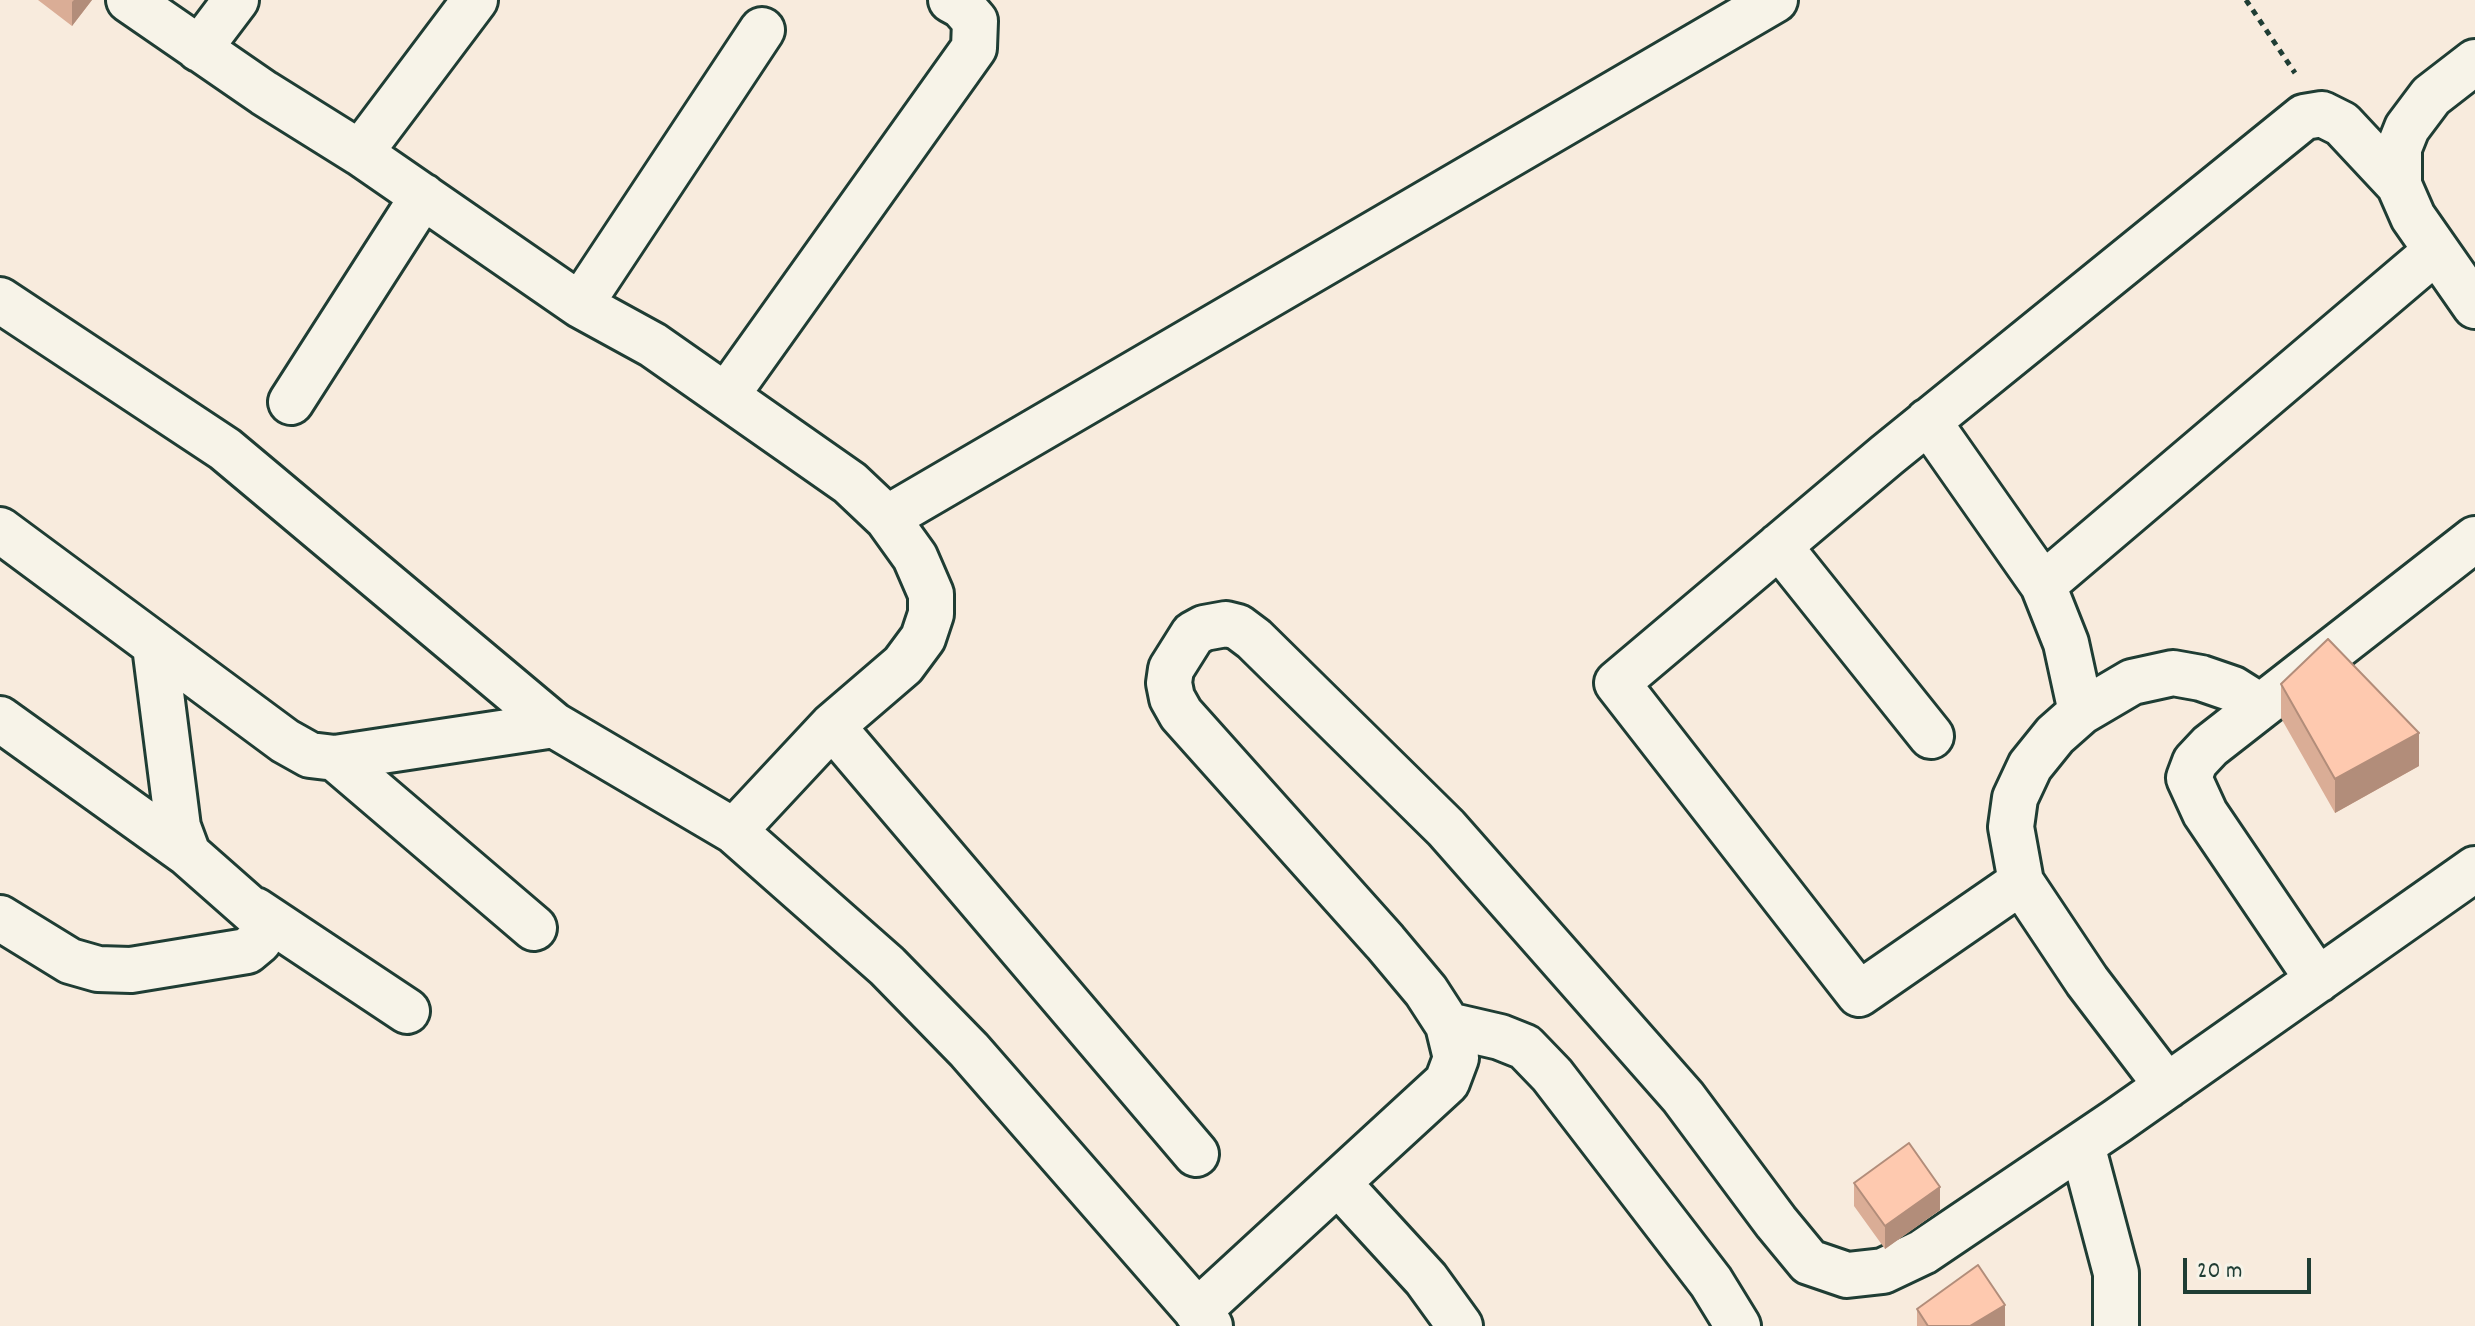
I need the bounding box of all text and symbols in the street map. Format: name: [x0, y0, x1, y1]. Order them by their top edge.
scale bar: [2187, 1242, 2315, 1292]
text: 20 m: [2197, 1255, 2243, 1289]

